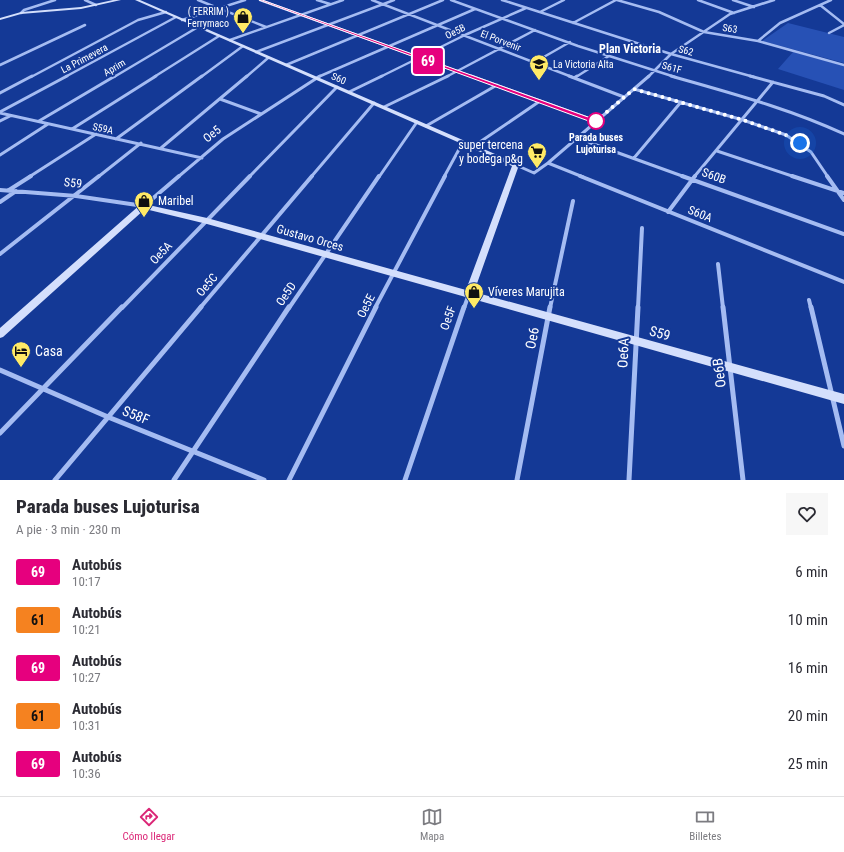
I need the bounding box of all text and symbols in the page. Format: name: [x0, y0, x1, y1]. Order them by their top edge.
place label: ( FERRIM ) Ferrymaco: [187, 6, 229, 29]
shop icon: ( FERRIM ) Ferrymaco: [232, 6, 254, 34]
street label: Oe5B: [443, 22, 467, 41]
street label: S63: [722, 22, 738, 35]
street label: El Porvenir: [479, 28, 523, 53]
street label: La Primevera: [59, 41, 110, 75]
district label: Plan Victoria: [599, 42, 661, 56]
street label: S62: [677, 43, 695, 58]
line badge: 69: [410, 48, 446, 74]
text: 69: [421, 53, 435, 69]
school or university icon: La Victoria Alta: [528, 53, 550, 81]
street label: Aprim: [101, 57, 127, 78]
place label: La Victoria Alta: [553, 59, 614, 70]
street label: S61F: [661, 60, 683, 75]
street label: S60: [330, 70, 348, 86]
marker: Parada buses Lujoturisa: [587, 112, 605, 130]
street label: S59A: [92, 121, 114, 136]
street label: Oe5: [200, 123, 224, 145]
place label: Parada buses Lujoturisa: [569, 132, 623, 155]
your location: [790, 133, 810, 153]
place label: super tercena y bodega p&g: [458, 138, 523, 166]
supermarket icon: super tercena y bodega p&g: [526, 141, 548, 169]
street label: S60B: [700, 165, 728, 187]
street label: S59: [63, 175, 83, 191]
shop icon: Maribel: [133, 190, 155, 218]
place label: Maribel: [158, 194, 194, 208]
street label: S60A: [686, 203, 714, 225]
street label: Gustavo Orces: [275, 222, 345, 254]
street label: Oe5A: [147, 239, 175, 267]
street label: Oe5C: [193, 271, 221, 299]
street label: Oe5D: [273, 279, 299, 309]
shop icon: Víveres Marujita: [463, 281, 485, 309]
place label: Víveres Marujita: [488, 285, 565, 299]
street label: Oe5E: [354, 292, 378, 320]
street label: Oe5F: [437, 304, 459, 332]
street label: S59: [648, 322, 672, 344]
street label: Oe6: [522, 326, 542, 350]
street label: Oe6A: [614, 338, 632, 368]
hotel icon: Casa: [10, 340, 32, 368]
place label: Casa: [35, 343, 63, 359]
street label: Oe6B: [709, 357, 729, 389]
street label: S58F: [120, 402, 152, 428]
button: heart: [786, 493, 828, 535]
text: Parada buses Lujoturisa: [16, 495, 200, 518]
text: A pie · 3 min · 230 m: [16, 522, 121, 537]
text: Autobús: [72, 556, 122, 574]
text: 6 min: [795, 563, 828, 581]
text: 69: [31, 564, 45, 580]
text: 10:17: [72, 574, 101, 589]
text: Autobús: [72, 604, 122, 622]
text: 10 min: [788, 611, 828, 629]
text: 61: [31, 612, 45, 628]
text: 10:21: [72, 622, 101, 637]
text: Autobús: [72, 652, 122, 670]
text: 16 min: [788, 659, 828, 677]
text: 69: [31, 660, 45, 676]
text: 10:27: [72, 670, 101, 685]
text: Autobús: [72, 700, 122, 718]
text: 20 min: [788, 707, 828, 725]
text: 61: [31, 708, 45, 724]
text: 10:31: [72, 718, 101, 733]
text: Autobús: [72, 748, 122, 766]
text: 25 min: [788, 755, 828, 773]
text: 69: [31, 756, 45, 772]
text: 10:36: [72, 766, 101, 781]
tab: Cómo llegar: [123, 806, 175, 843]
tab: Mapa: [420, 806, 444, 843]
tab: Billetes: [689, 806, 721, 843]

